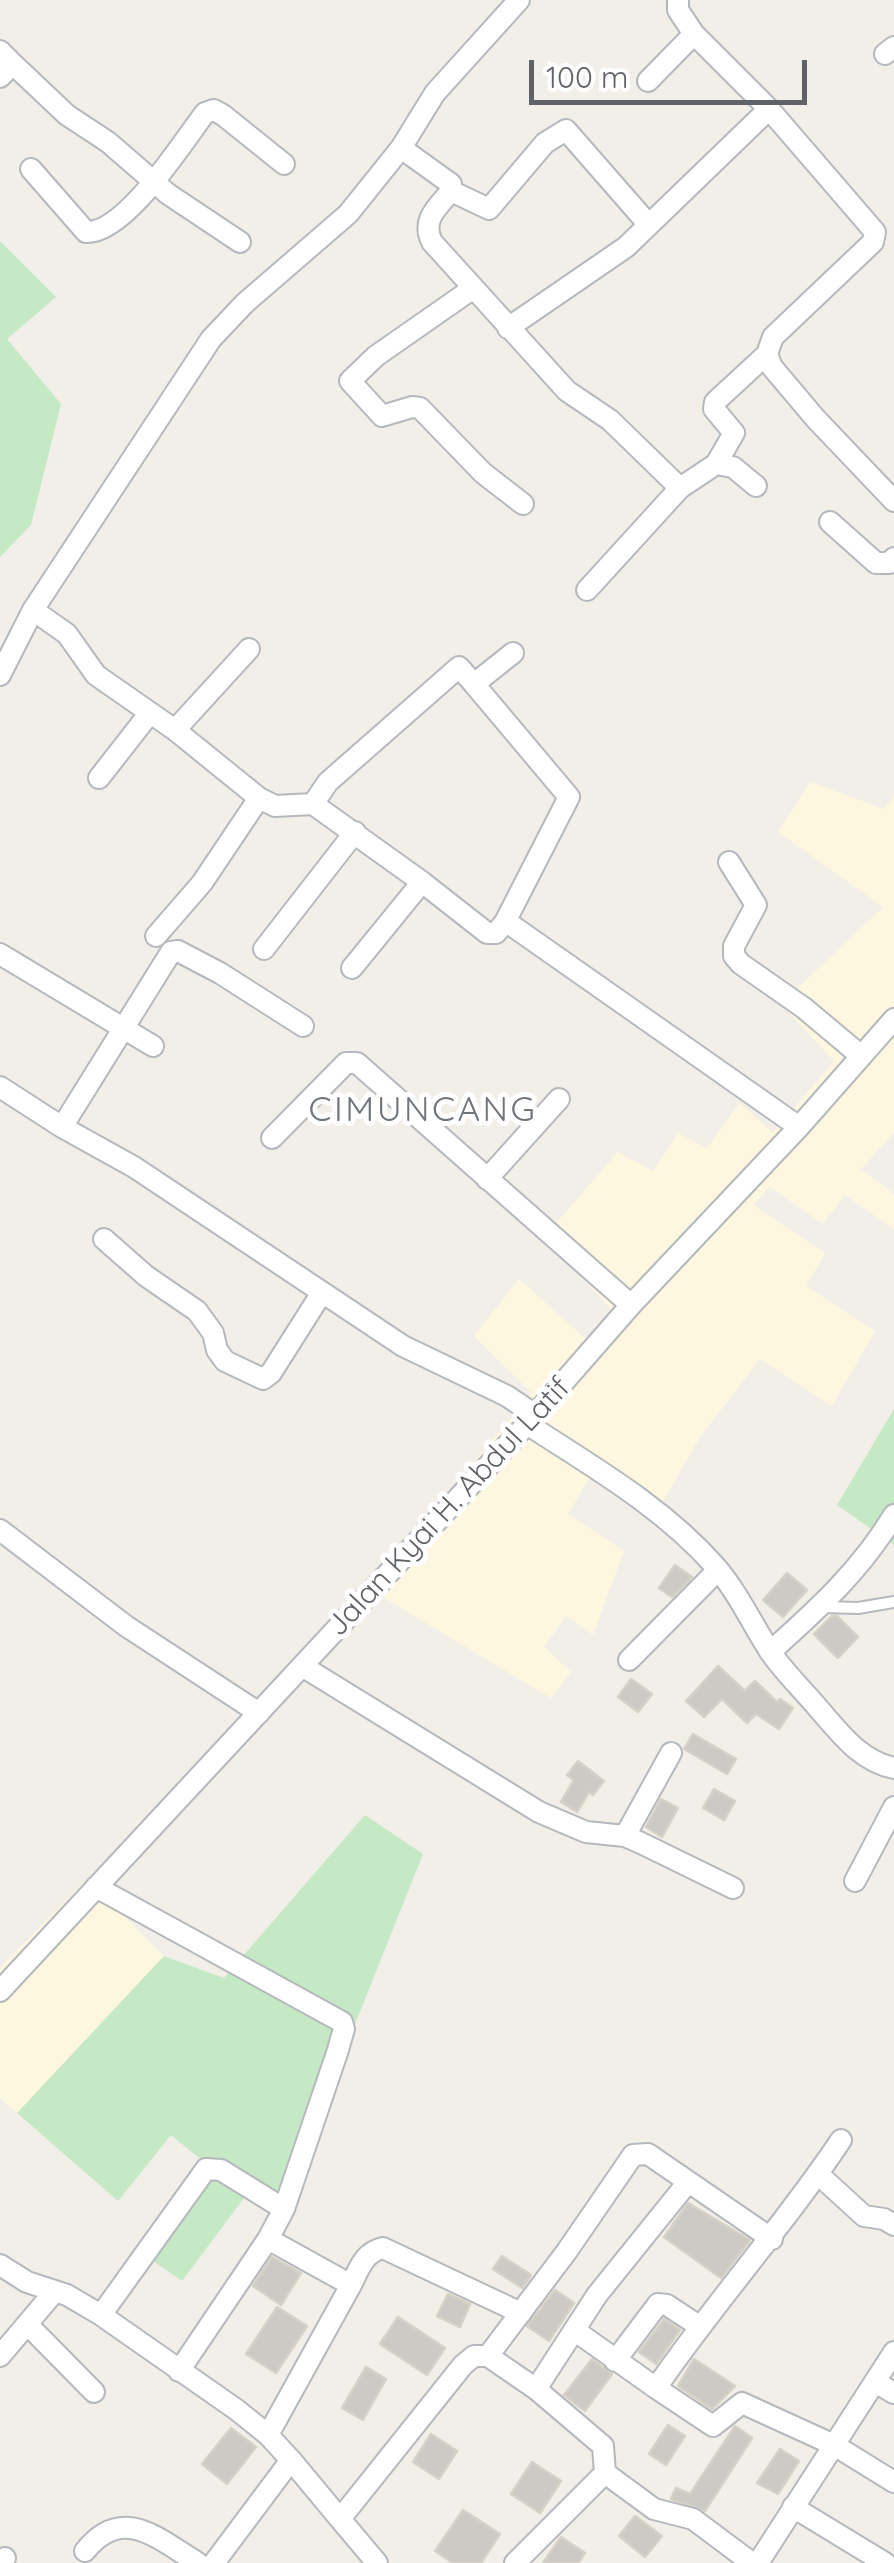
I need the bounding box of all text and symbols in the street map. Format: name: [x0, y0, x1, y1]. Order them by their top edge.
scale bar: [534, 40, 812, 102]
text: 100 m: [546, 58, 628, 96]
district label: CIMUNCANG: [309, 1089, 537, 1131]
street label: Jalan Kyai H. Abdul Latif: [320, 1370, 578, 1644]

